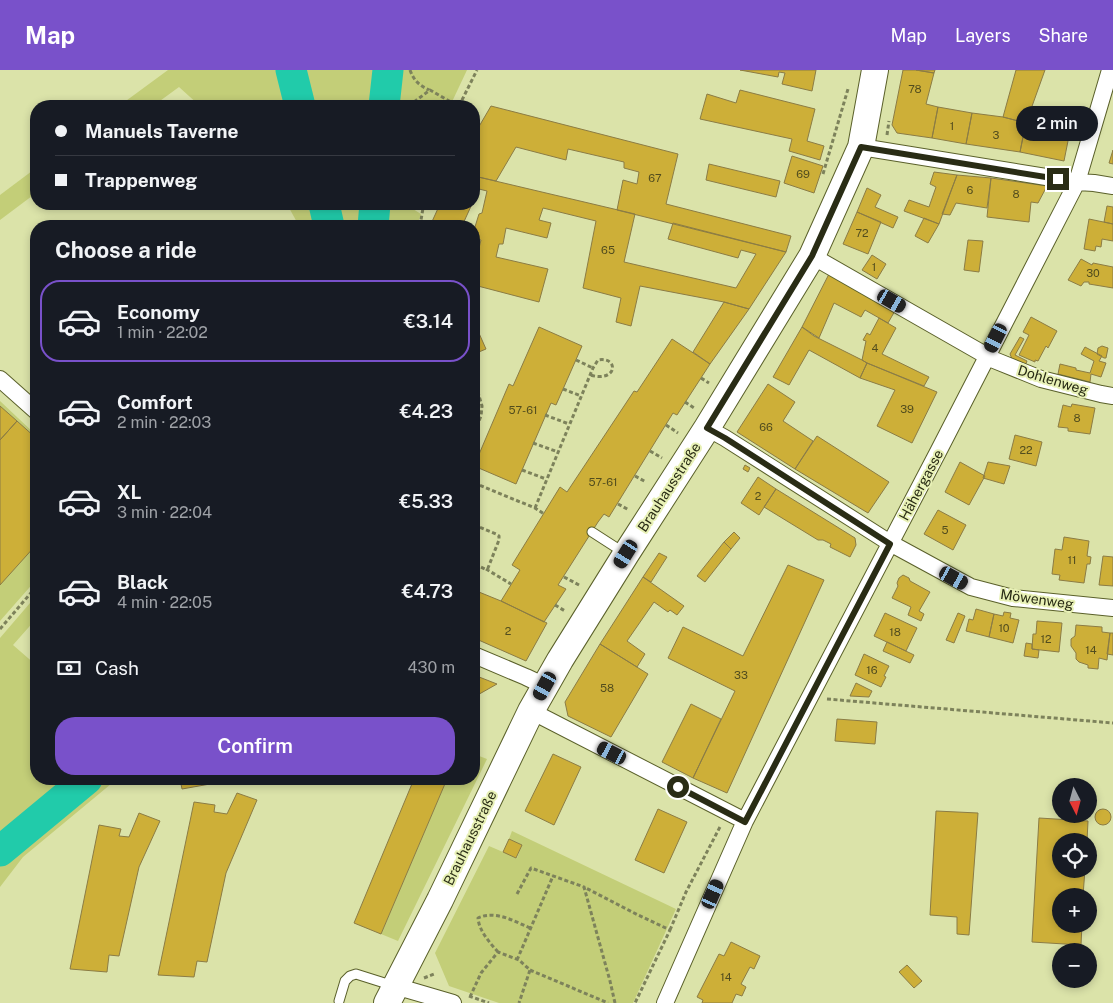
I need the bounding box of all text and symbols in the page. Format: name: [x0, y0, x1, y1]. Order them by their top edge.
text: Map: [25, 21, 75, 49]
text: Map: [891, 25, 927, 46]
text: Layers: [955, 25, 1011, 46]
text: Share: [1039, 25, 1088, 46]
house number: 78: [908, 83, 922, 95]
callout: 2 min: [1017, 106, 1099, 142]
text: 2 min: [1036, 114, 1078, 133]
text: Manuels Taverne: [85, 120, 239, 142]
house number: 1: [950, 120, 954, 132]
house number: 3: [993, 129, 1000, 141]
house number: 69: [796, 168, 810, 180]
route end: [1047, 168, 1069, 190]
text: Trappenweg: [85, 169, 197, 191]
house number: 67: [648, 172, 662, 184]
house number: 6: [967, 184, 974, 196]
house number: 8: [1012, 188, 1020, 200]
house number: 72: [855, 227, 869, 239]
text: Choose a ride: [55, 237, 197, 263]
house number: 65: [601, 244, 615, 256]
house number: 1: [872, 261, 876, 273]
house number: 30: [1086, 267, 1100, 279]
car: [875, 287, 908, 315]
icon: car: [57, 299, 102, 344]
text: Economy: [117, 301, 200, 323]
text: €3.14: [404, 310, 453, 332]
car: [982, 321, 1009, 355]
text: 1 min · 22:02: [117, 323, 208, 342]
house number: 4: [872, 342, 879, 354]
street label: Dohlenweg: [1016, 362, 1090, 398]
icon: car: [57, 389, 102, 434]
text: Comfort: [117, 391, 193, 413]
text: €4.23: [400, 400, 453, 422]
house number: 39: [900, 403, 914, 415]
house number: 57-61: [508, 404, 538, 416]
house number: 8: [1073, 412, 1081, 424]
text: 2 min · 22:03: [117, 413, 211, 432]
house number: 66: [759, 421, 773, 433]
street label: Brauhausstraße: [634, 439, 704, 535]
house number: 22: [1019, 444, 1033, 456]
street label: Hähergasse: [896, 447, 946, 523]
house number: 57-61: [588, 476, 618, 488]
icon: car: [57, 479, 102, 524]
text: XL: [117, 481, 142, 503]
text: €5.33: [399, 490, 453, 512]
house number: 2: [755, 490, 762, 502]
text: 3 min · 22:04: [117, 503, 212, 522]
house number: 5: [941, 524, 949, 536]
car: [611, 537, 640, 571]
house number: 11: [1068, 554, 1076, 566]
car: [937, 564, 970, 592]
icon: car: [57, 569, 102, 614]
text: Black: [117, 571, 168, 593]
text: €4.73: [402, 580, 453, 602]
street label: Möwenweg: [999, 586, 1075, 612]
text: 4 min · 22:05: [117, 593, 212, 612]
house number: 10: [998, 622, 1010, 634]
house number: 2: [505, 625, 512, 637]
house number: 18: [889, 626, 901, 638]
house number: 12: [1040, 633, 1052, 645]
house number: 14: [1085, 644, 1097, 656]
icon: cash: [55, 654, 83, 682]
text: Cash: [95, 657, 139, 679]
text: 430 m: [407, 658, 455, 677]
house number: 16: [866, 664, 878, 676]
car: [531, 669, 558, 703]
house number: 33: [734, 669, 748, 681]
house number: 58: [600, 682, 614, 694]
button: Confirm: [55, 717, 455, 775]
car: [595, 740, 628, 766]
route start: [667, 776, 689, 798]
north arrow: [1052, 778, 1098, 822]
map controls: [1052, 778, 1097, 988]
street label: Brauhausstraße: [440, 788, 500, 888]
button: locate: [1052, 833, 1097, 878]
car: [700, 877, 725, 911]
button: +: [1052, 888, 1097, 933]
button: −: [1052, 943, 1097, 988]
house number: 14: [720, 971, 732, 983]

